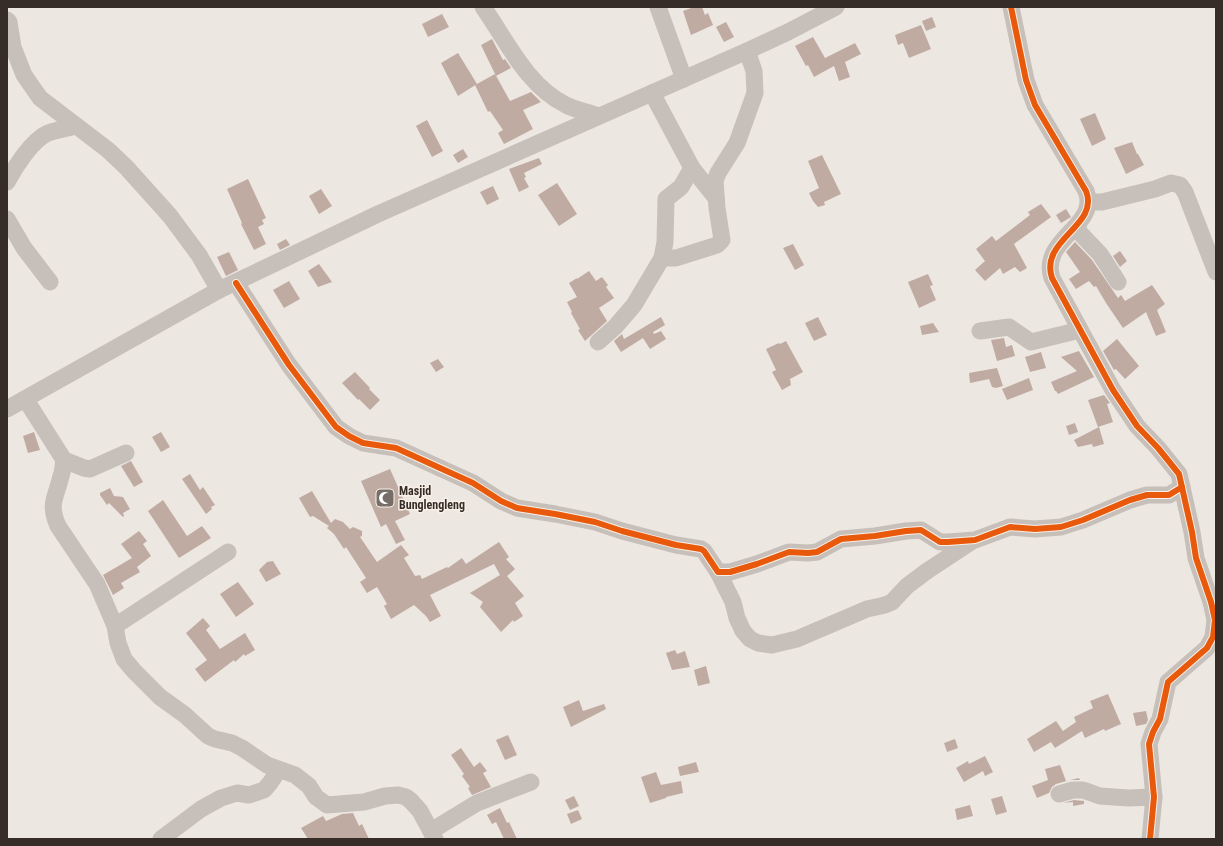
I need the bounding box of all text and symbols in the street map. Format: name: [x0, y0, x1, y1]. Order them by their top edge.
place label: Masjid Bunglengleng: [399, 484, 465, 512]
mosque icon: Masjid Bunglengleng: [374, 487, 396, 509]

